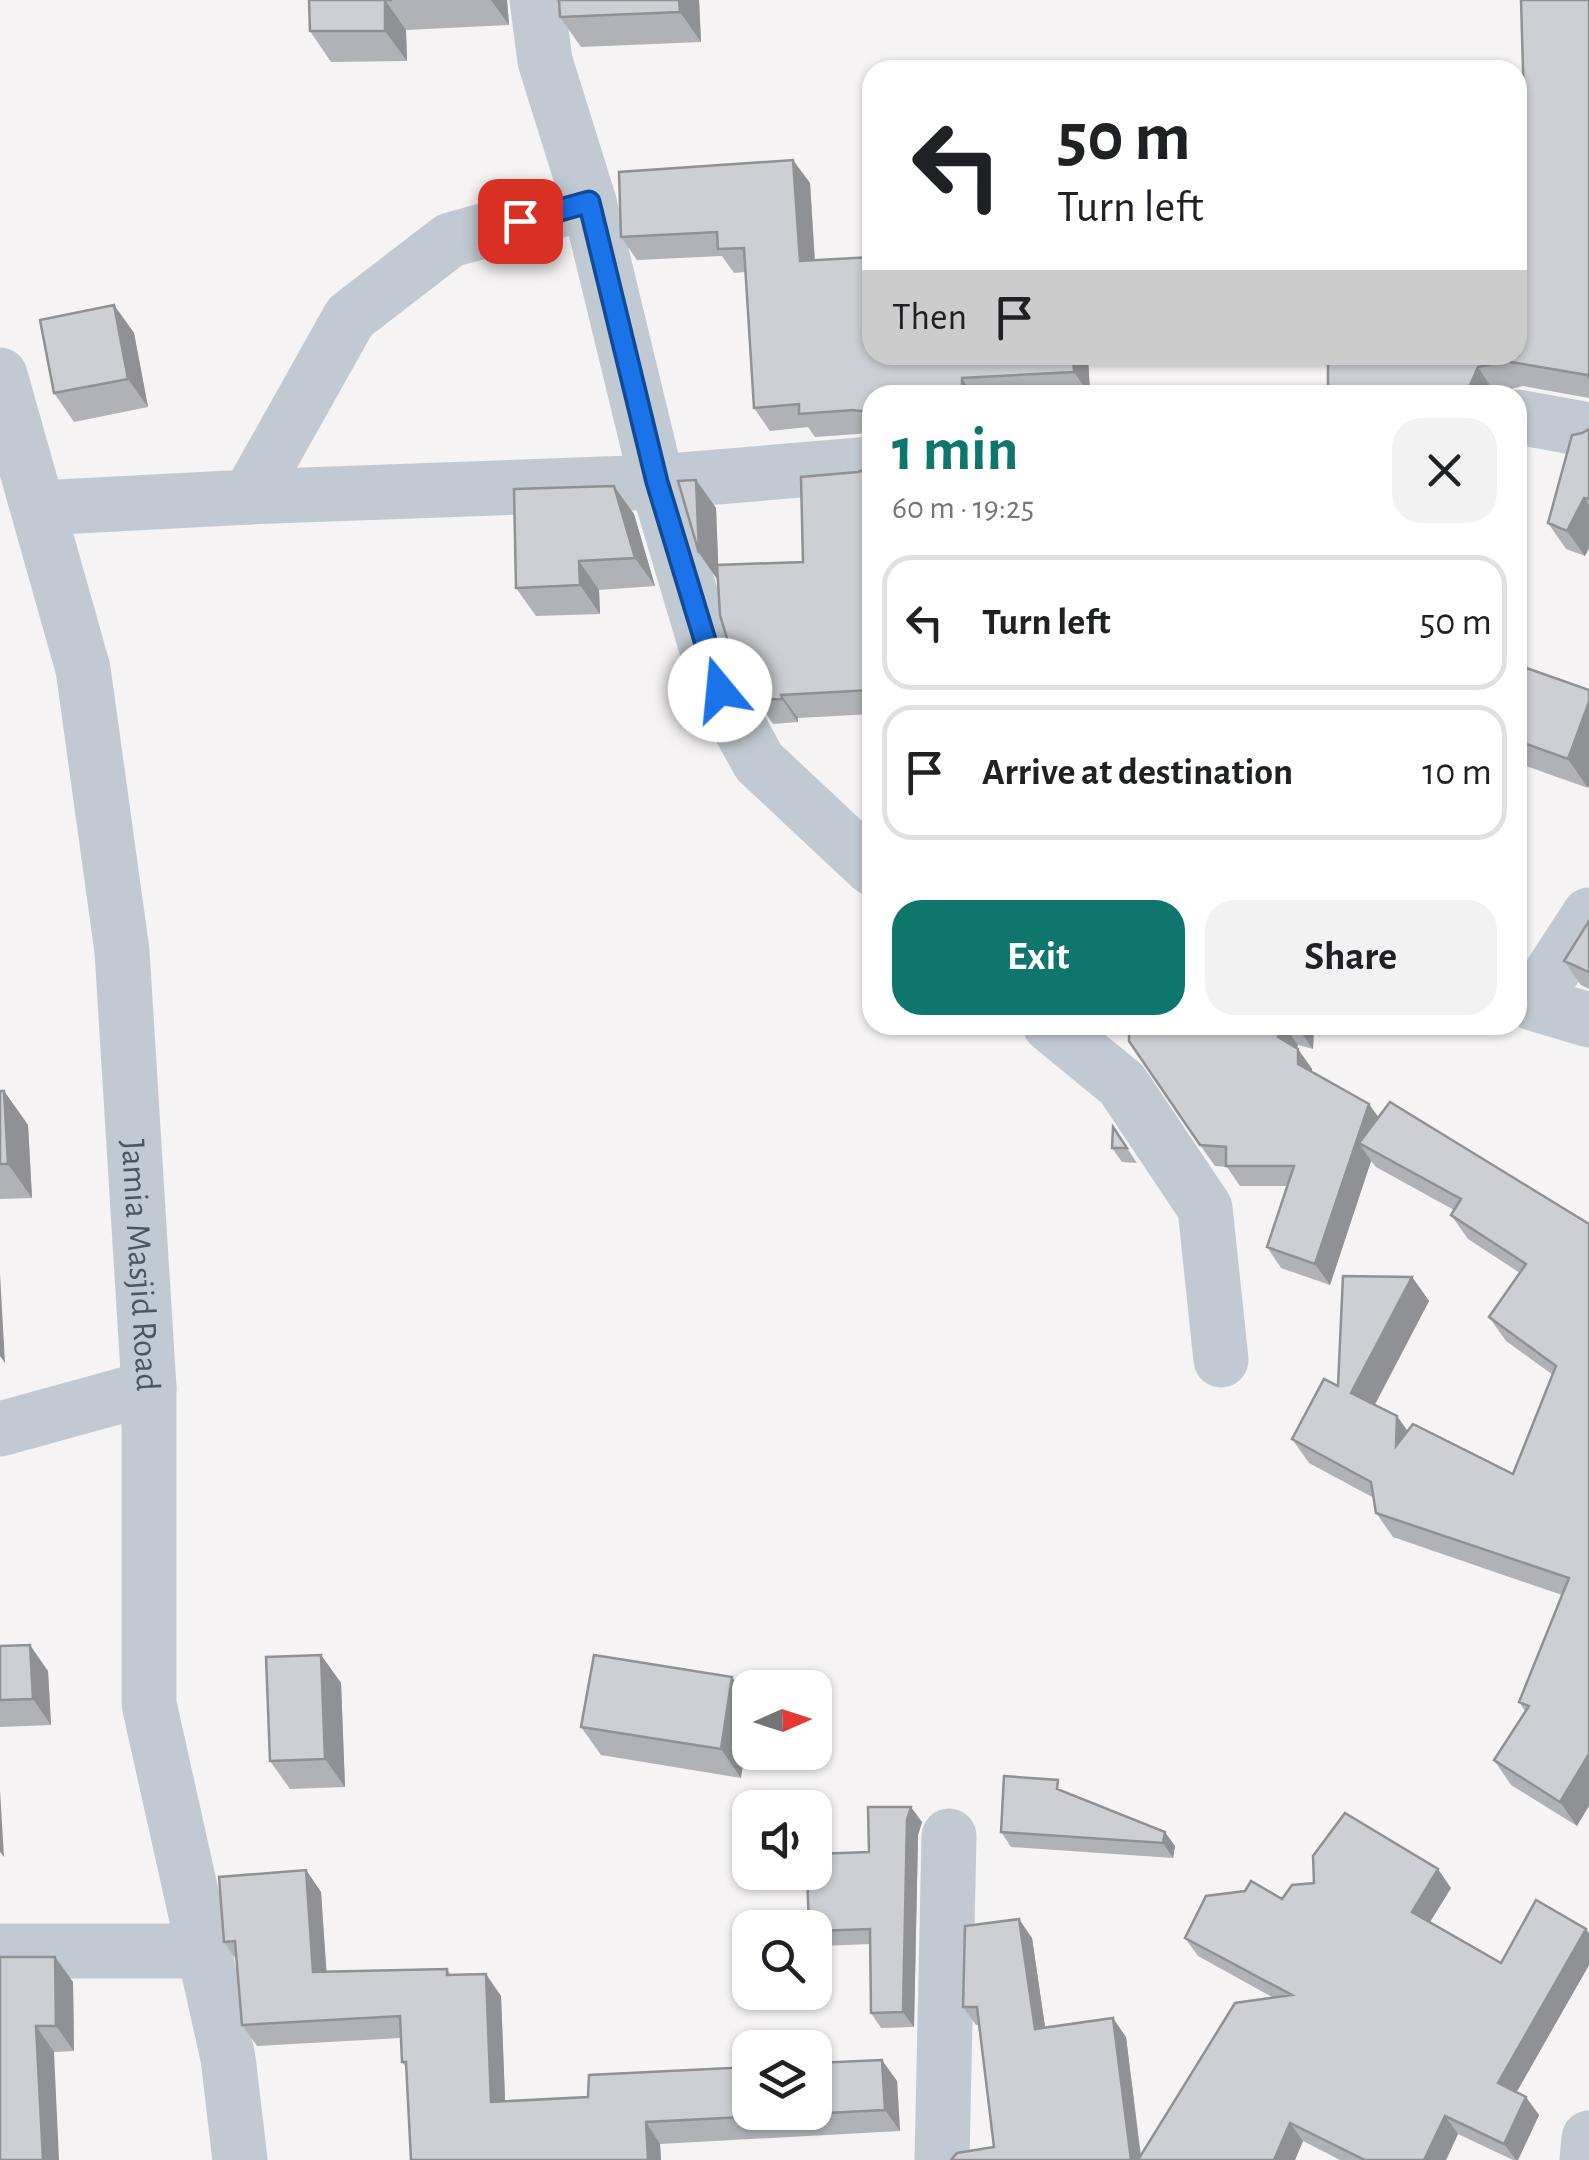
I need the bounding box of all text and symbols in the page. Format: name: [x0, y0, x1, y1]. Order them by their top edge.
icon: left: [892, 100, 1022, 230]
text: 50 m: [1057, 103, 1191, 173]
pin: [478, 179, 563, 264]
text: Turn left: [1057, 185, 1204, 230]
icon: arrive: [493, 194, 548, 249]
icon: arrive: [987, 290, 1042, 345]
text: Then: [892, 299, 967, 337]
button: close: [1392, 418, 1497, 523]
text: 1 min: [892, 421, 1018, 481]
text: 60 m · 19:25: [892, 492, 1034, 524]
icon: left: [897, 595, 952, 650]
text: Turn left: [982, 604, 1110, 642]
text: 50 m: [1419, 604, 1492, 642]
position arrow: [668, 638, 772, 742]
icon: arrive: [897, 745, 952, 800]
text: Arrive at destination: [982, 754, 1293, 792]
text: 10 m: [1422, 754, 1492, 792]
button: Exit: [892, 900, 1185, 1015]
button: Share: [1205, 900, 1497, 1015]
street label: Jamia Masjid Road: [115, 1138, 165, 1392]
north arrow: [732, 1670, 832, 1770]
map controls: [732, 1670, 832, 2130]
button: sound: [732, 1790, 832, 1890]
button: search: [732, 1910, 832, 2010]
button: layers: [732, 2030, 832, 2130]

